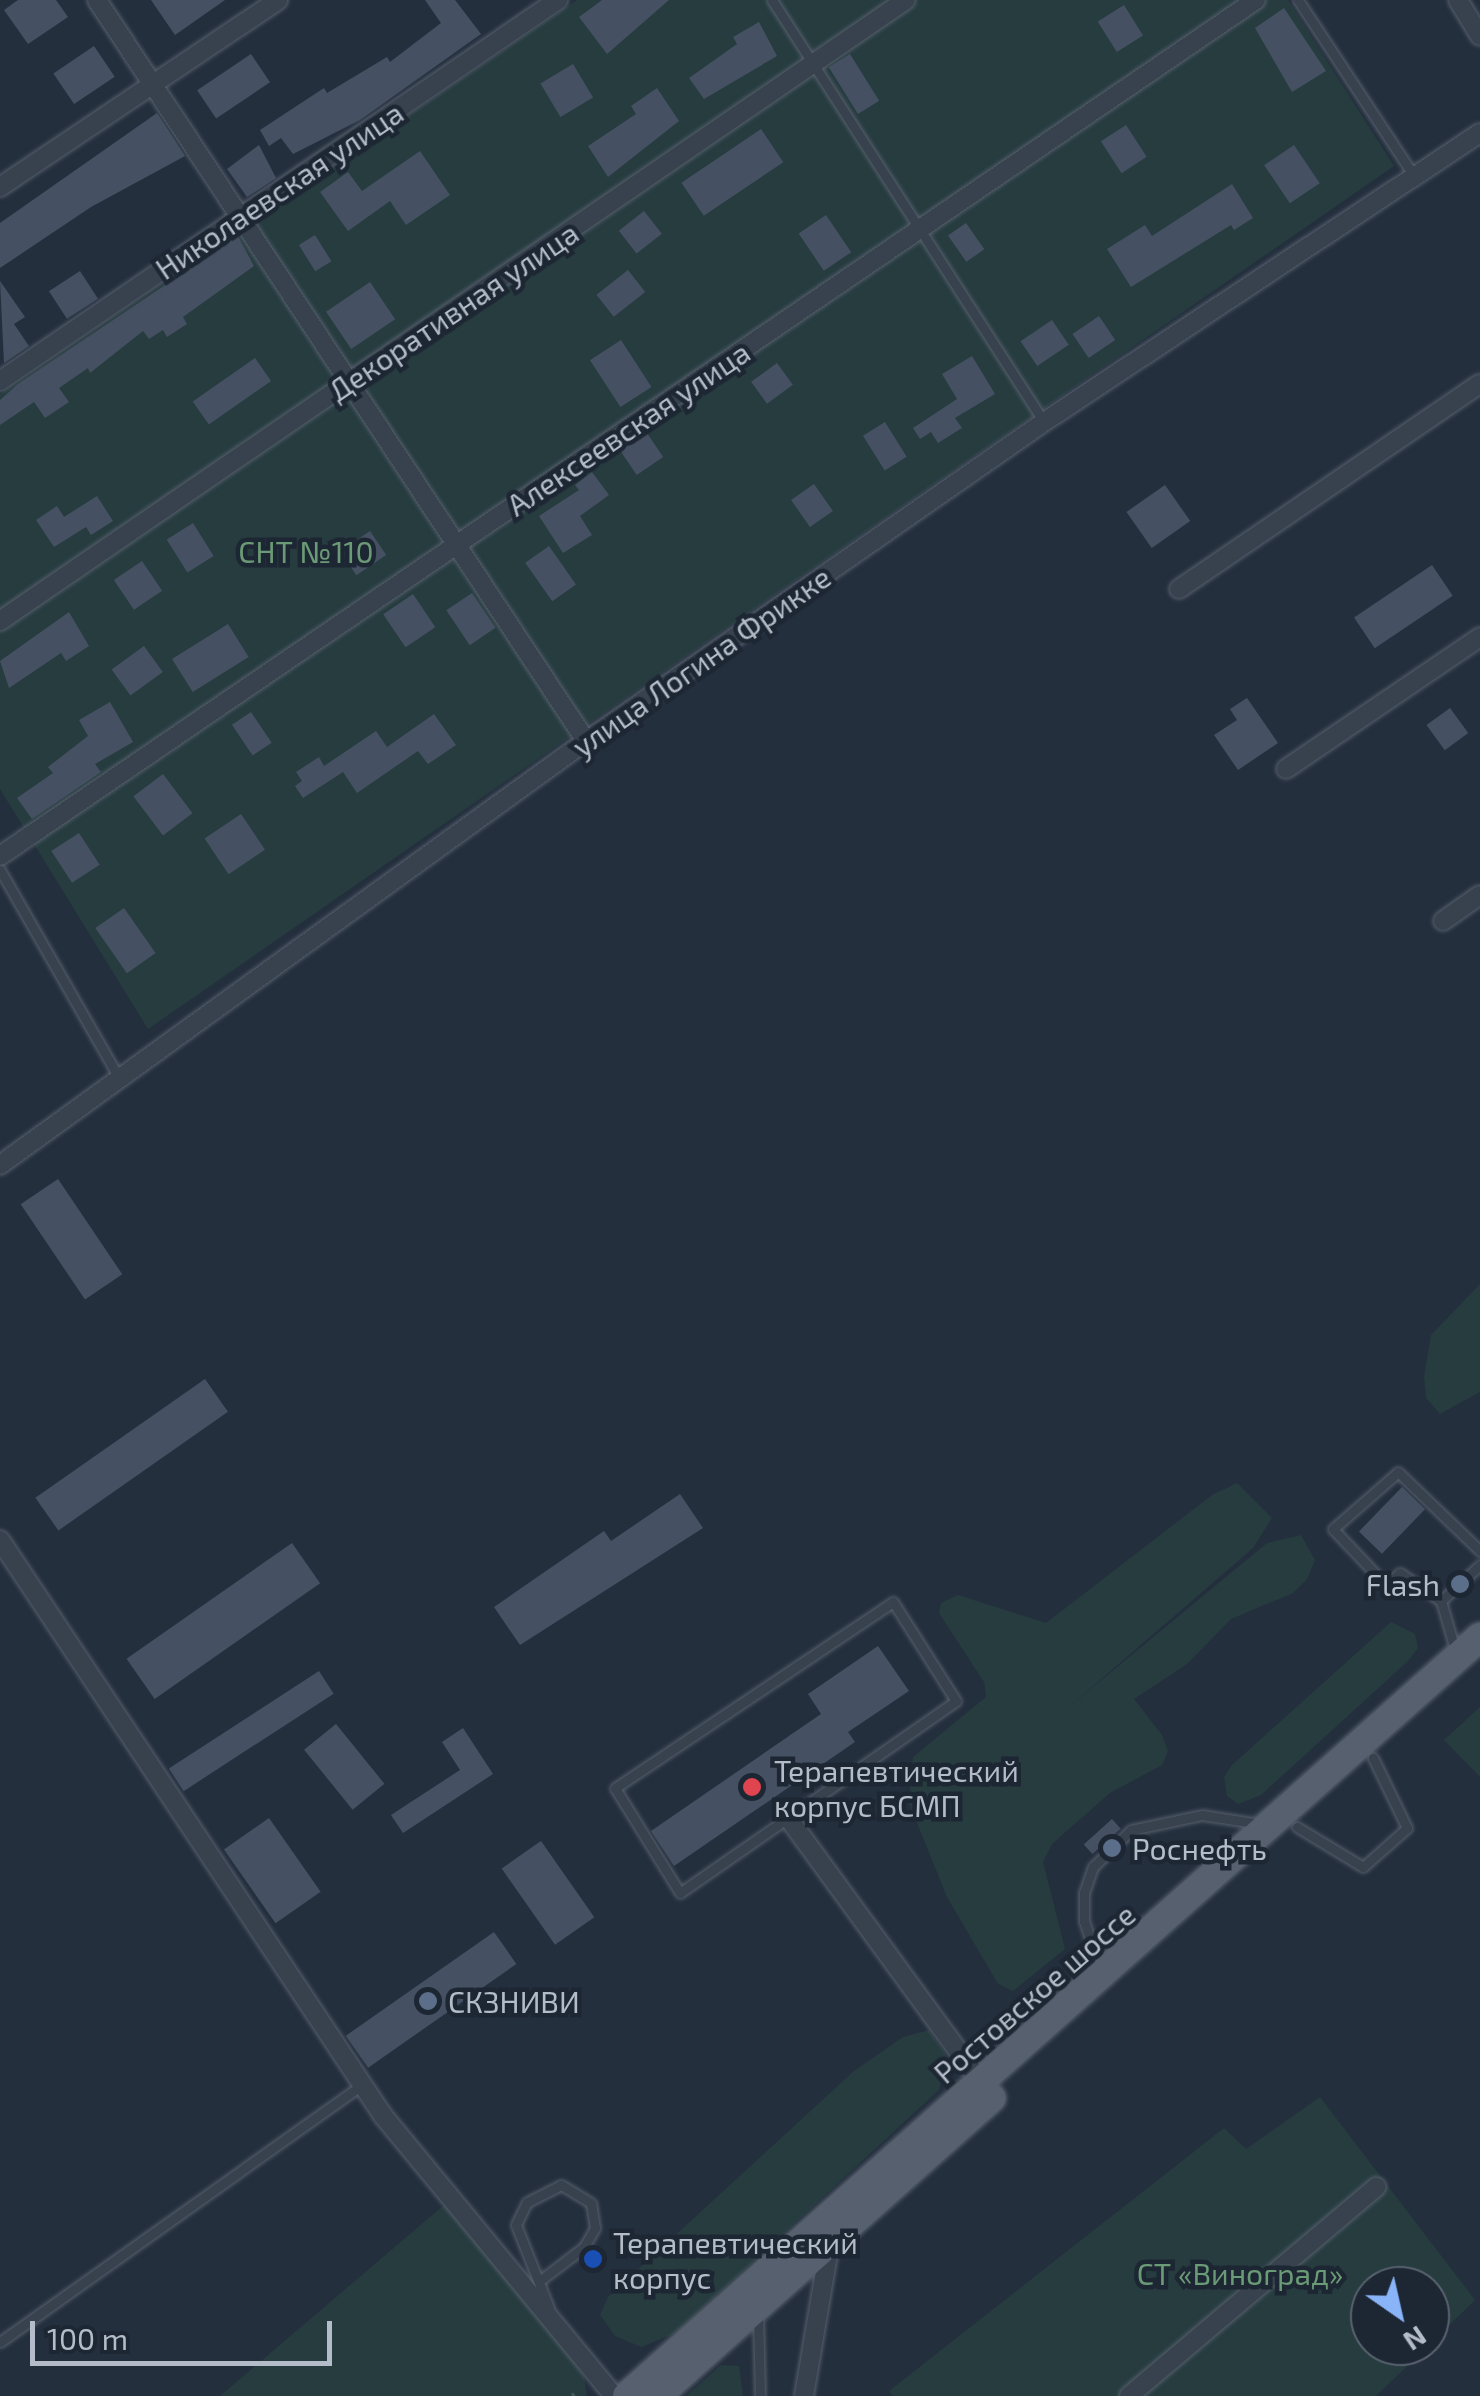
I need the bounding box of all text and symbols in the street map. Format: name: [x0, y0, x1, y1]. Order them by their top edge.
street label: Николаевская улица: [148, 94, 410, 286]
street label: Декоративная улица: [321, 214, 585, 408]
street label: Алексеевская улица: [500, 333, 756, 523]
park label: СНТ №110: [238, 533, 374, 569]
street label: улица Логина Фрикке: [565, 558, 837, 764]
place label: Flash: [1366, 1566, 1440, 1602]
marker: Flash: [1449, 1573, 1471, 1595]
place label: Терапевтический корпус БСМП: [774, 1752, 1019, 1822]
marker: Терапевтический корпус БСМП: [739, 1774, 765, 1800]
place label: Роснефть: [1132, 1830, 1267, 1866]
marker: Роснефть: [1101, 1837, 1123, 1859]
street label: Ростовское шоссе: [926, 1896, 1142, 2090]
place label: СКЗНИВИ: [448, 1983, 580, 2019]
marker: СКЗНИВИ: [417, 1990, 439, 2012]
place label: Терапевтический корпус: [613, 2224, 858, 2294]
marker: Терапевтический корпус: [582, 2248, 604, 2270]
park label: СТ «Виноград»: [1137, 2255, 1343, 2291]
north arrow: [1350, 2266, 1450, 2366]
scale bar: [35, 2301, 338, 2363]
text: N: [1398, 2319, 1434, 2359]
text: 100 m: [47, 2320, 128, 2356]

